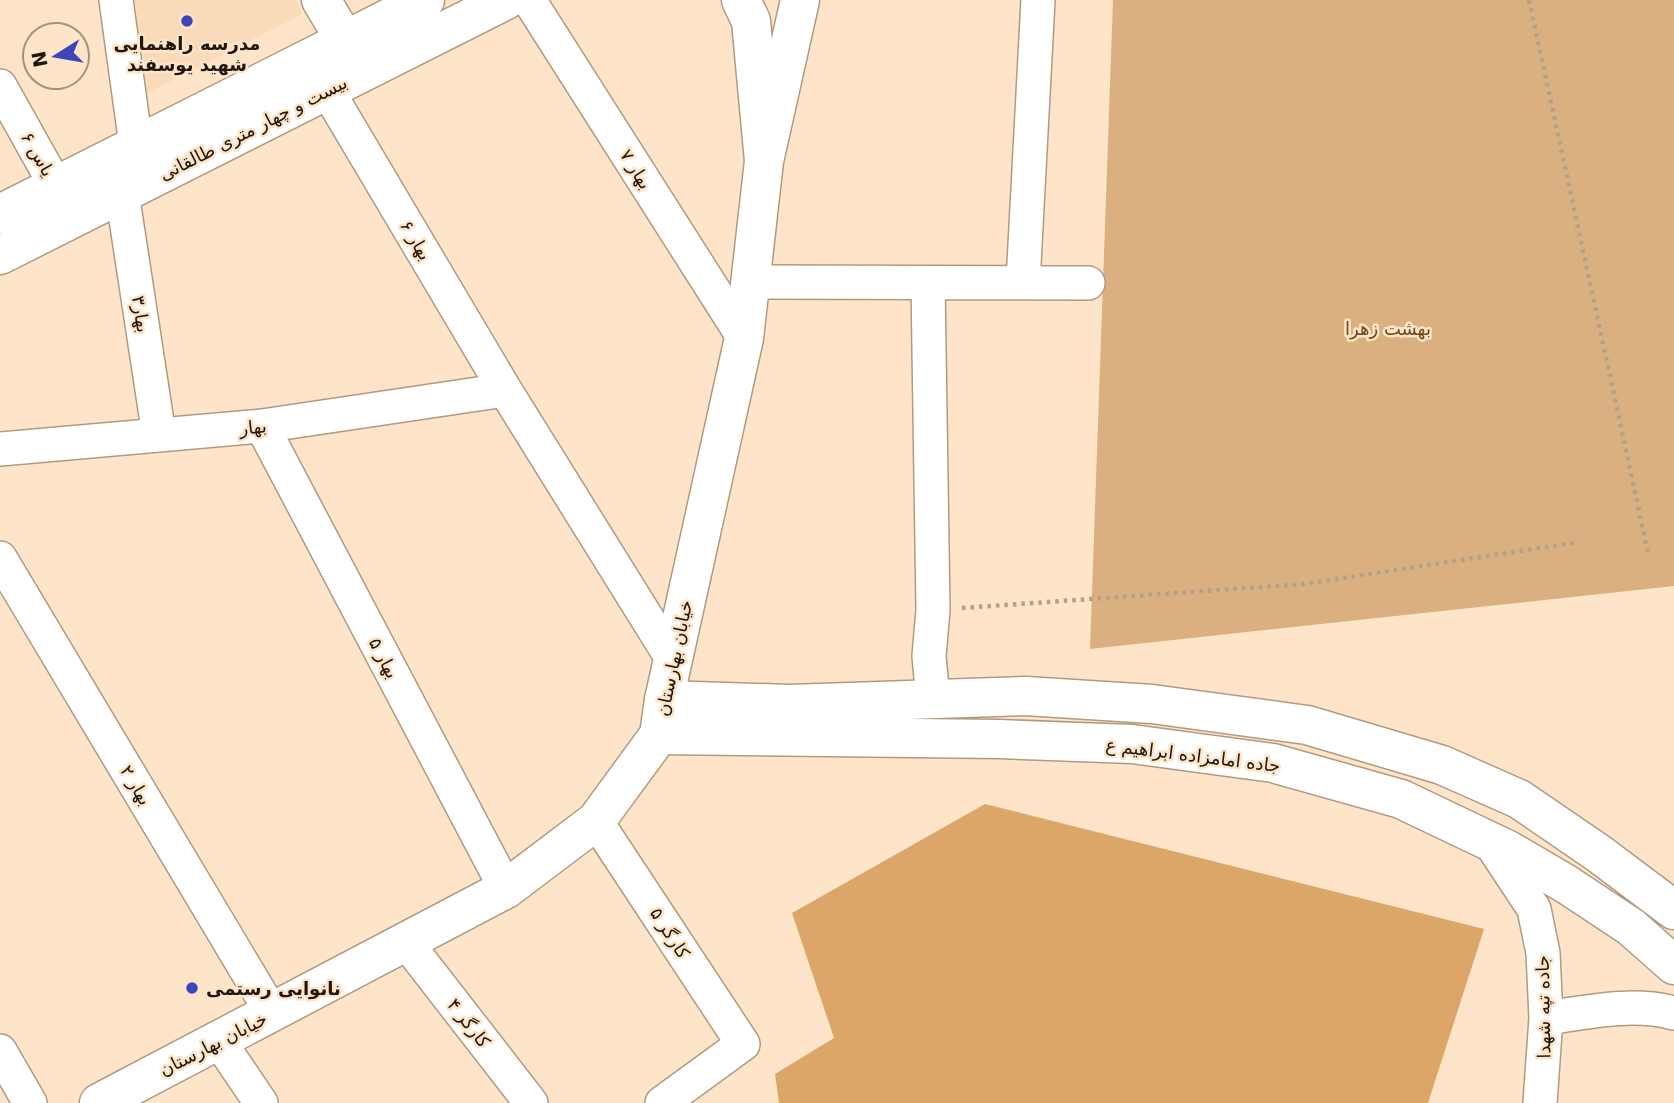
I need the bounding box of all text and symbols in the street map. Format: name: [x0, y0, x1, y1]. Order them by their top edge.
marker: مدرسه راهنمایی شهید یوسفند: [179, 13, 195, 29]
north arrow: [21, 21, 91, 91]
place label: مدرسه راهنمایی شهید یوسفند: [114, 33, 260, 76]
text: N: [27, 49, 52, 69]
street label: بیست و چهار متری طالقانی: [155, 71, 351, 186]
street label: یاس ۶: [17, 128, 59, 180]
street label: بهار ۷: [615, 145, 656, 193]
street label: بهار ۶: [395, 216, 436, 264]
street label: بهار۳: [127, 294, 154, 334]
park label: بهشت زهرا: [1345, 318, 1431, 340]
street label: بهار: [237, 415, 268, 440]
street label: خیابان بهارستان: [651, 598, 698, 718]
street label: بهار ۵: [364, 634, 403, 682]
street label: جاده امامزاده ابراهیم ع: [1104, 734, 1282, 777]
street label: بهار ۲: [115, 761, 156, 809]
street label: کارگر ۵: [645, 904, 694, 963]
street label: جاده تپه شهدا: [1532, 955, 1555, 1059]
place label: نانوایی رستمی: [206, 978, 341, 1000]
marker: نانوایی رستمی: [184, 980, 200, 996]
street label: کارگر ۴: [443, 994, 495, 1053]
street label: خیابان بهارستان: [156, 1008, 271, 1081]

